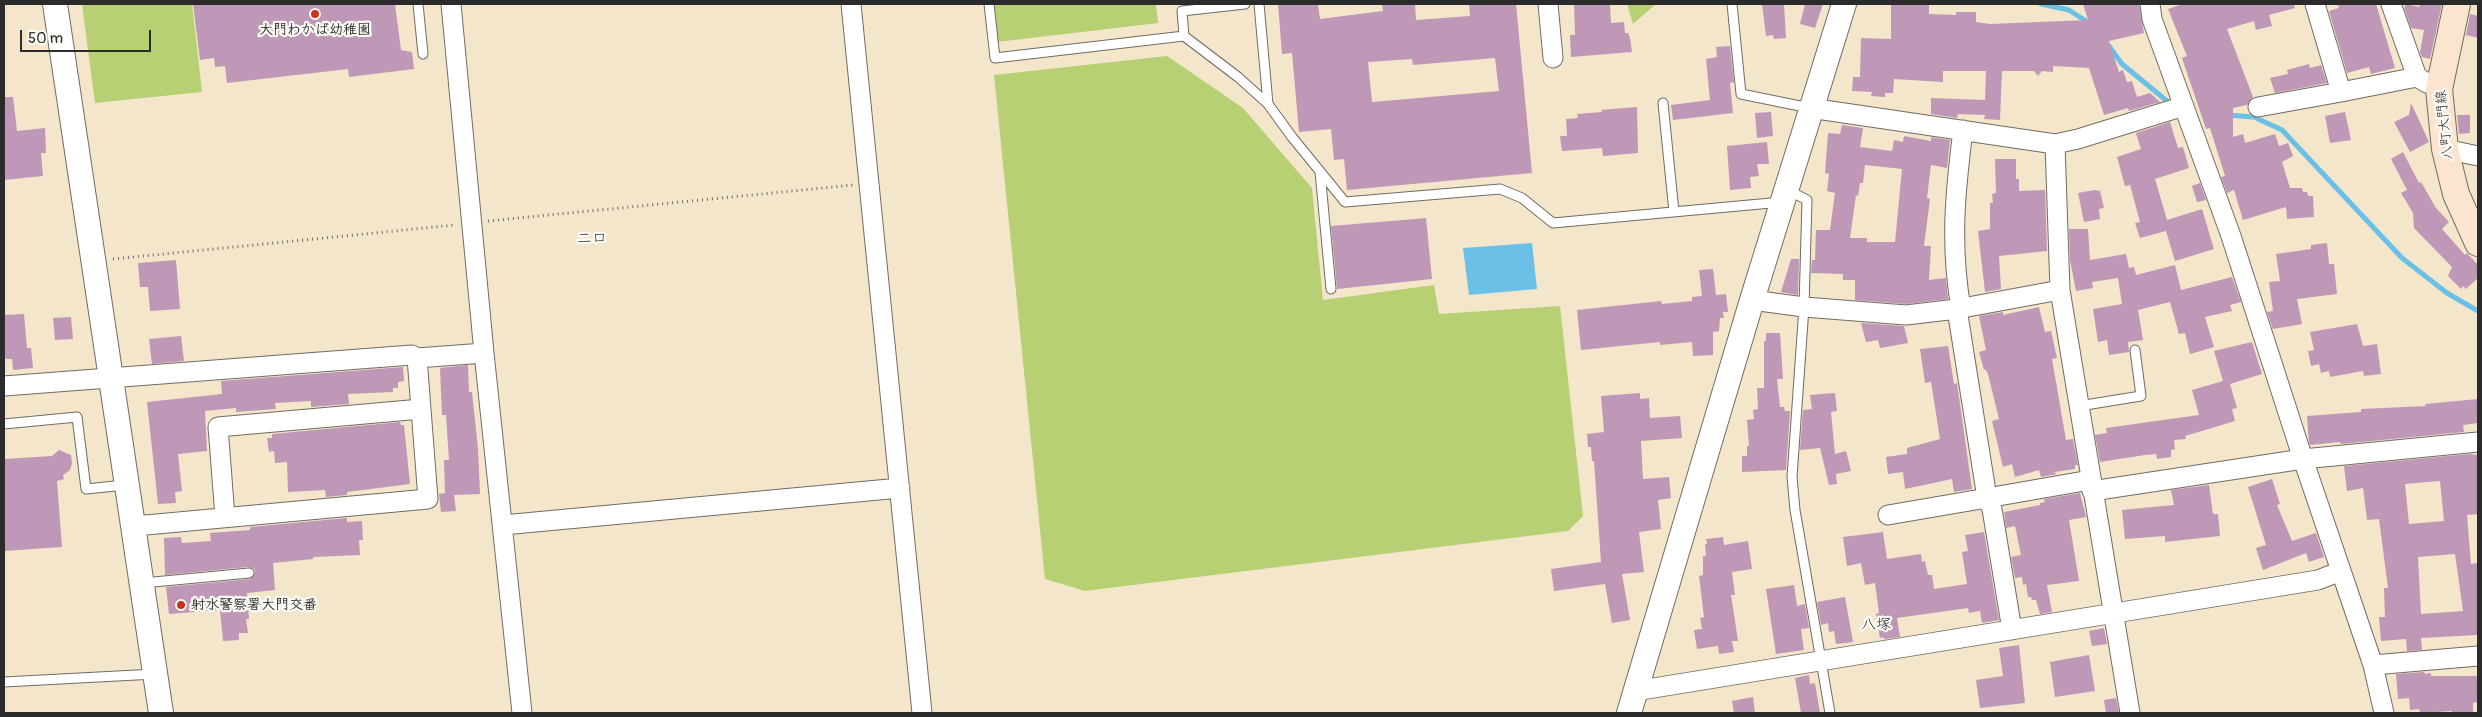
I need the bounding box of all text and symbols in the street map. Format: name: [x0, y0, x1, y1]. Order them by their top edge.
marker: 大門わかば幼稚園: [309, 8, 321, 20]
scale bar: [22, 20, 154, 52]
place label: 大門わかば幼稚園: [259, 22, 371, 38]
text: 50 m: [28, 29, 63, 48]
street label: 八町大門線: [2433, 89, 2457, 161]
district label: 二口: [577, 230, 607, 248]
place label: 射水警察署大門交番: [191, 597, 317, 613]
marker: 射水警察署大門交番: [175, 599, 187, 611]
district label: 八塚: [1861, 616, 1891, 634]

